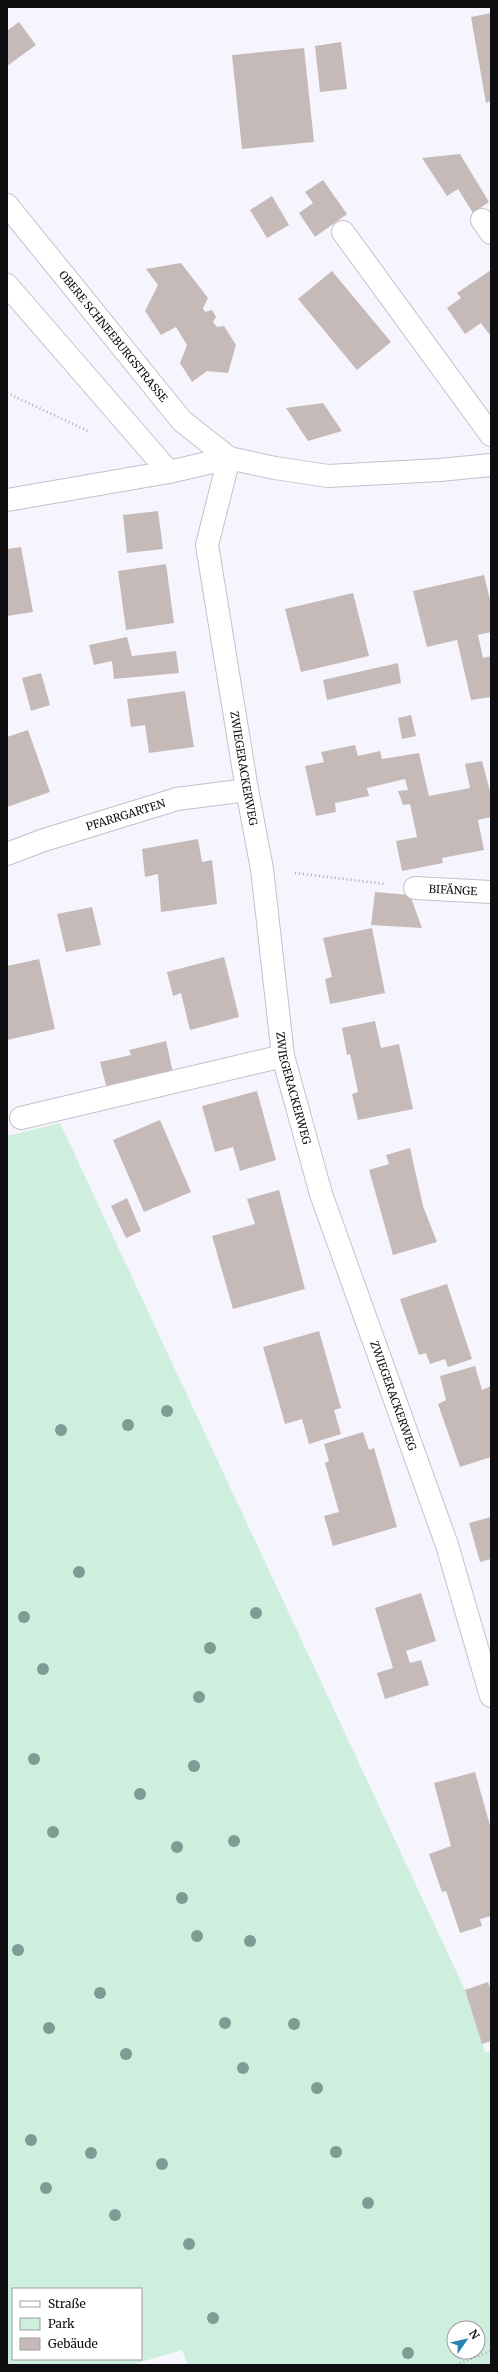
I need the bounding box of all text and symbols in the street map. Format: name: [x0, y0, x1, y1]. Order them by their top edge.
street label: OBERE SCHNEEBURGSTRASSE: [56, 268, 171, 405]
street label: ZWIEGERACKERWEG: [227, 710, 261, 827]
street label: PFARRGARTEN: [84, 796, 167, 834]
street label: BIFÄNGE: [428, 882, 478, 898]
street label: ZWIEGERACKERWEG: [273, 1031, 314, 1146]
street label: ZWIEGERACKERWEG: [367, 1339, 420, 1453]
legend: [12, 2288, 142, 2360]
text: Straße: [48, 2296, 86, 2311]
text: Park: [48, 2316, 75, 2331]
north arrow: [446, 2320, 486, 2360]
text: N: [466, 2327, 483, 2342]
text: Gebäude: [48, 2336, 98, 2351]

